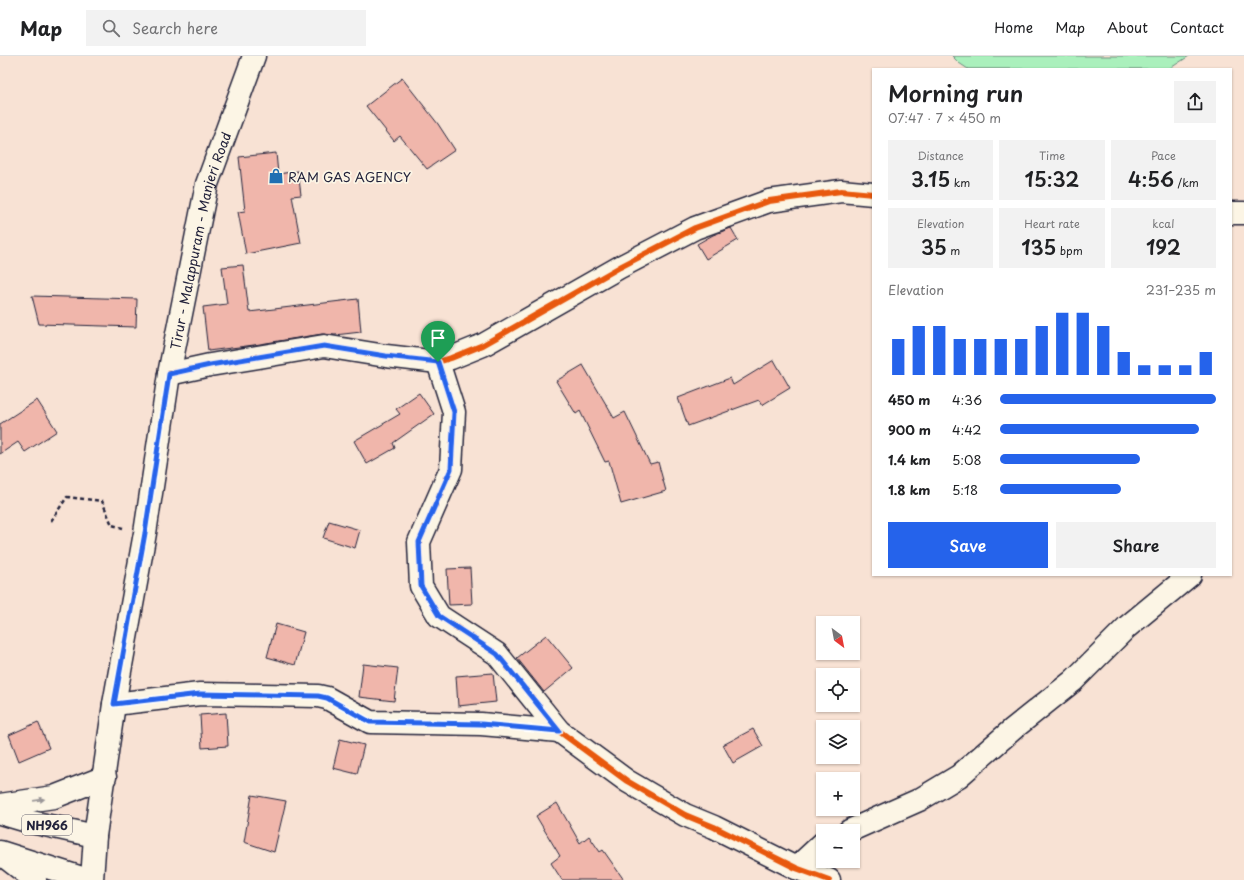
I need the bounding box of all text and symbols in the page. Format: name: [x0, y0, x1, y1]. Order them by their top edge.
search box: [86, 10, 366, 46]
text: Map: [20, 14, 62, 42]
text: Search here: [132, 16, 218, 39]
icon: search: [100, 17, 122, 39]
text: Home: [994, 17, 1033, 38]
text: Map: [1055, 17, 1085, 38]
text: About: [1107, 17, 1148, 38]
text: Contact: [1170, 17, 1224, 38]
text: Morning run: [888, 76, 1023, 109]
button: share: [1174, 81, 1216, 123]
text: 07:47 · 7 × 450 m: [888, 108, 1001, 127]
street label: Tirur - Malappuram - Manjeri Road: [165, 129, 235, 351]
text: Distance: [918, 147, 964, 164]
text: Time: [1039, 147, 1065, 164]
text: Pace: [1151, 147, 1176, 164]
text: 3.15: [911, 164, 950, 194]
text: 15:32: [1025, 164, 1079, 194]
text: 4:56: [1128, 164, 1174, 194]
shop icon: RAM GAS AGENCY: [267, 167, 285, 185]
place label: RAM GAS AGENCY: [288, 167, 412, 186]
text: km: [950, 174, 970, 191]
text: /km: [1174, 174, 1199, 191]
text: Elevation: [917, 215, 964, 232]
text: Heart rate: [1024, 215, 1080, 232]
text: kcal: [1152, 215, 1174, 232]
text: 35: [921, 232, 947, 262]
text: 135: [1021, 232, 1056, 262]
text: 192: [1146, 232, 1181, 262]
text: m: [947, 242, 960, 259]
text: bpm: [1056, 242, 1083, 259]
text: Elevation: [888, 280, 944, 299]
text: 231–235 m: [1146, 280, 1216, 299]
pin: [421, 321, 455, 362]
icon: arrive: [427, 327, 449, 349]
text: 450 m: [888, 390, 930, 409]
text: 4:36: [952, 390, 982, 409]
text: 900 m: [888, 420, 931, 439]
text: 4:42: [952, 420, 982, 439]
text: 1.4 km: [888, 450, 931, 469]
text: 5:08: [952, 450, 982, 469]
text: 1.8 km: [888, 480, 930, 499]
text: 5:18: [952, 480, 978, 499]
button: Save: [888, 522, 1048, 568]
button: Share: [1056, 522, 1216, 568]
north arrow: [816, 616, 860, 660]
map controls: [816, 616, 860, 868]
button: locate: [816, 668, 860, 712]
button: layers: [816, 720, 860, 764]
button: +: [816, 772, 860, 816]
one-way arrow: [33, 797, 45, 803]
road number: NH966: [22, 815, 72, 835]
button: −: [816, 824, 860, 868]

